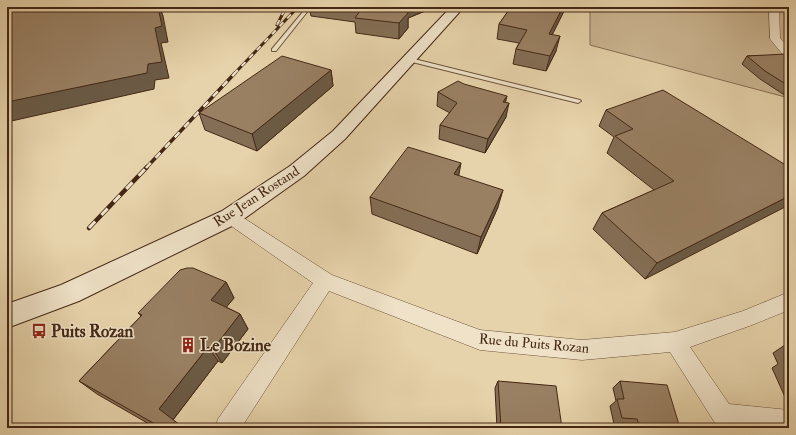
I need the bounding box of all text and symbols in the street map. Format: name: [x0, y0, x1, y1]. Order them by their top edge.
street label: Rue Jean Rostand: [210, 162, 302, 230]
place label: Puits Rozan: [51, 321, 133, 342]
bus stop icon: Puits Rozan: [30, 322, 48, 340]
street label: Rue du Puits Rozan: [478, 330, 590, 357]
place label: Le Bozine: [200, 335, 272, 356]
building icon: Le Bozine: [179, 336, 197, 354]

